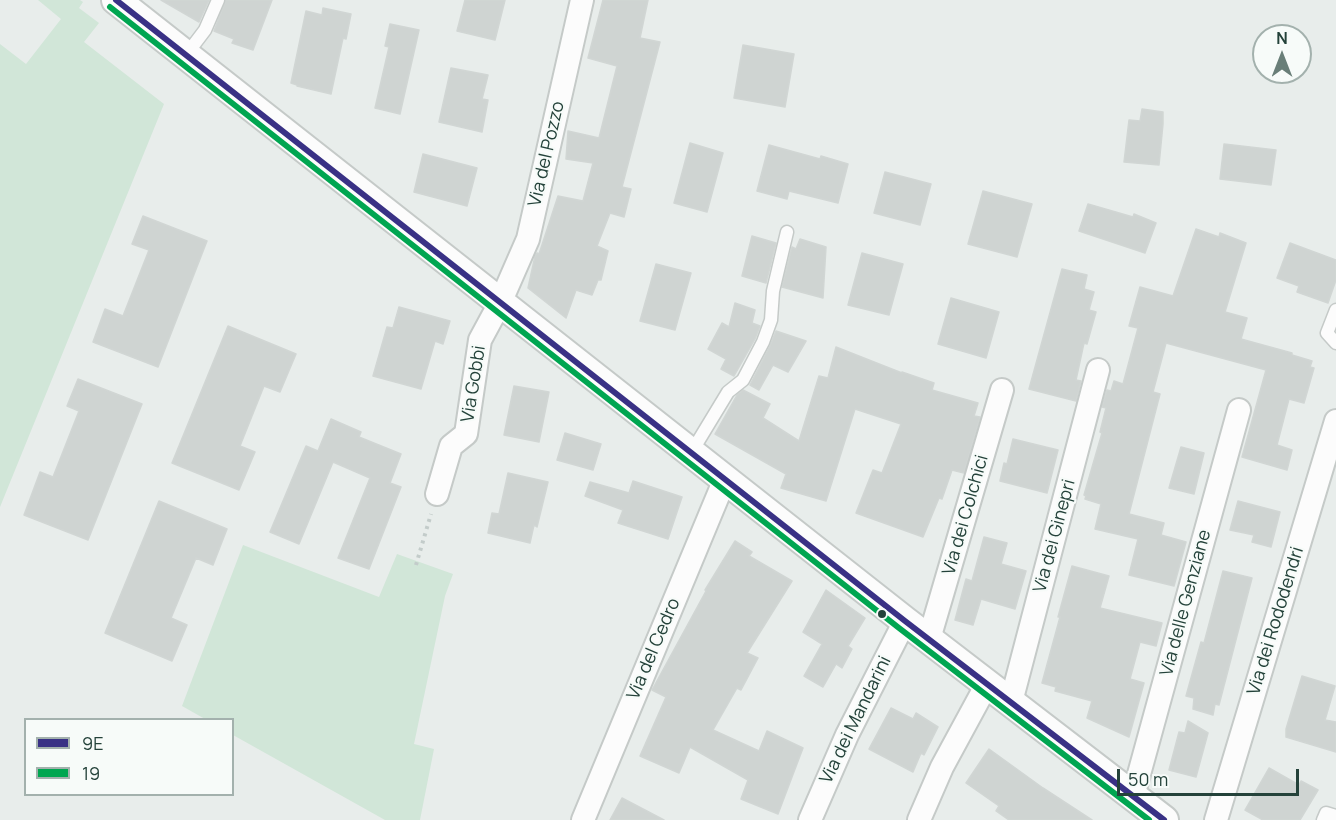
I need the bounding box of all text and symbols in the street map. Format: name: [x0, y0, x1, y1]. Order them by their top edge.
north arrow: [1252, 24, 1312, 84]
text: N: [1276, 27, 1288, 49]
street label: Via del Pozzo: [524, 99, 570, 209]
street label: Via Gobbi: [457, 344, 491, 424]
street label: Via dei Colchici: [939, 453, 993, 577]
street label: Via dei Ginepri: [1030, 477, 1080, 595]
street label: Via delle Genziane: [1156, 528, 1216, 678]
street label: Via dei Rododendri: [1243, 544, 1309, 698]
street label: Via del Cedro: [623, 595, 685, 703]
unlabelled marker: [876, 608, 888, 620]
street label: Via dei Mandarini: [816, 653, 896, 787]
legend: [24, 718, 234, 796]
text: 9E: [82, 731, 103, 755]
scale bar: [1120, 757, 1302, 795]
text: 19: [82, 761, 100, 785]
text: 50 m: [1128, 767, 1168, 791]

